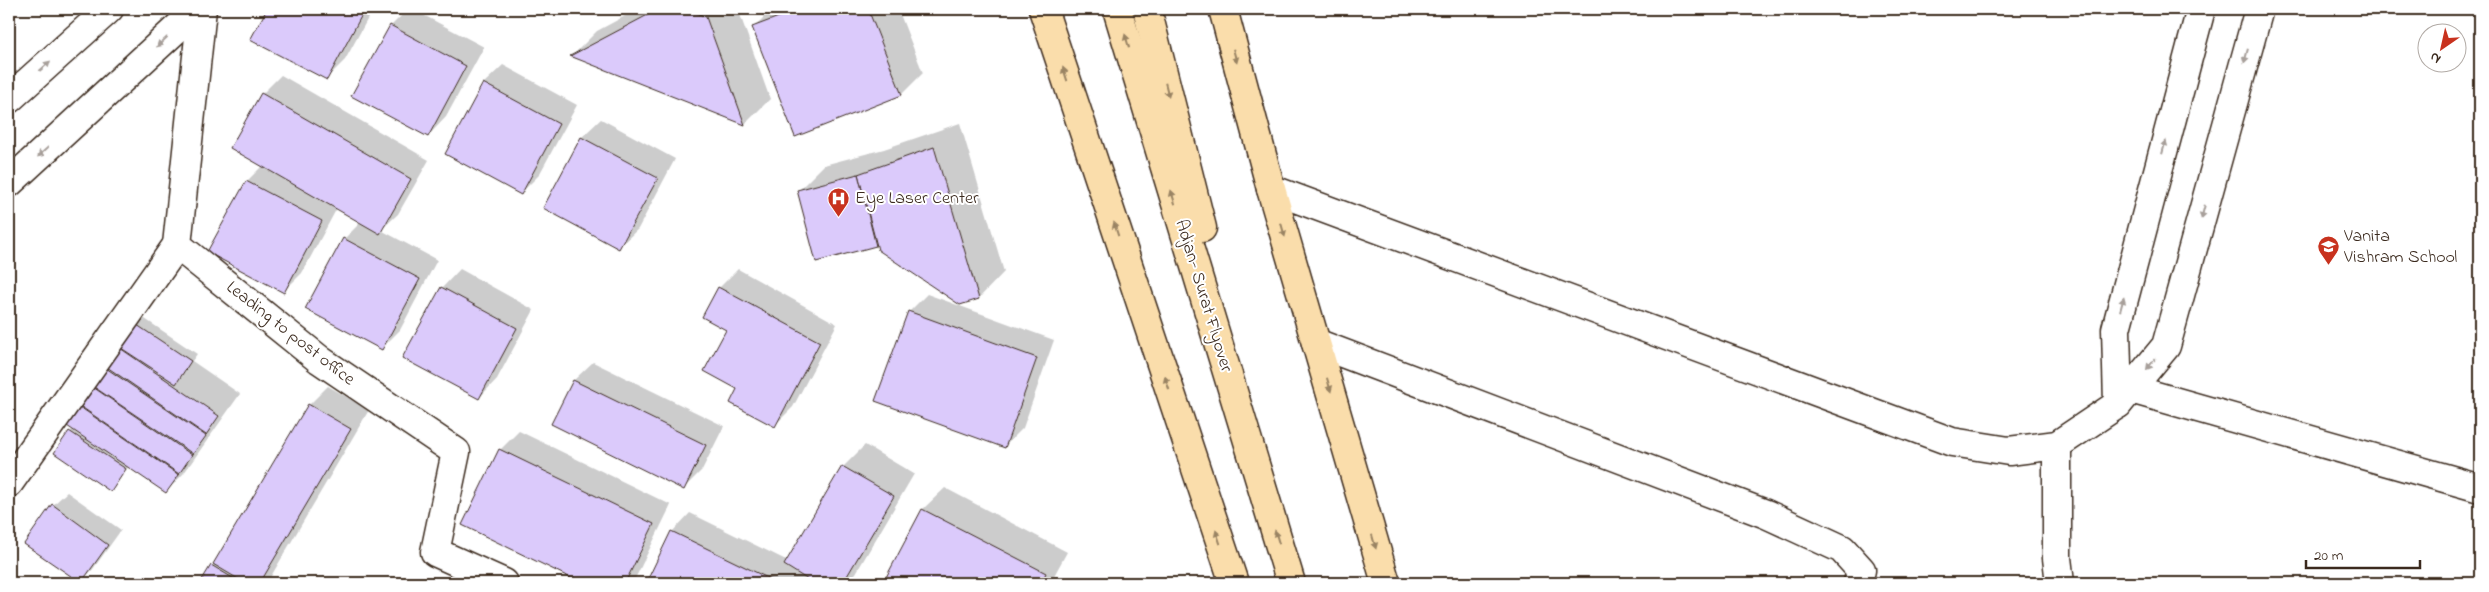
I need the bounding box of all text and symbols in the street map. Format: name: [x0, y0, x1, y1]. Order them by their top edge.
north arrow: [2416, 22, 2466, 72]
one-way arrow: [1122, 34, 1130, 49]
one-way arrow: [157, 36, 169, 48]
text: N: [2426, 46, 2445, 69]
one-way arrow: [1232, 48, 1240, 63]
one-way arrow: [2242, 48, 2250, 63]
one-way arrow: [39, 61, 52, 72]
one-way arrow: [1060, 67, 1068, 82]
one-way arrow: [1163, 83, 1171, 98]
one-way arrow: [2160, 139, 2168, 154]
one-way arrow: [37, 146, 49, 158]
place label: Eye Laser Center: [855, 186, 979, 212]
hospital icon: Eye Laser Center: [827, 187, 851, 218]
one-way arrow: [1169, 189, 1177, 204]
one-way arrow: [2198, 205, 2206, 220]
street label: Adjan- Surat Flyover: [1167, 217, 1239, 376]
one-way arrow: [1112, 221, 1119, 236]
one-way arrow: [1279, 222, 1287, 237]
place label: Vanita Vishram School: [2343, 224, 2457, 271]
school or university icon: Vanita Vishram School: [2316, 235, 2340, 266]
street label: Leading to post office: [219, 275, 361, 394]
one-way arrow: [2119, 296, 2127, 311]
one-way arrow: [2145, 358, 2156, 371]
one-way arrow: [1163, 375, 1170, 390]
one-way arrow: [1325, 378, 1333, 393]
one-way arrow: [1214, 529, 1222, 544]
one-way arrow: [1272, 529, 1280, 544]
one-way arrow: [1370, 534, 1378, 549]
scale bar: [2306, 537, 2420, 569]
text: 20 m: [2314, 545, 2344, 567]

